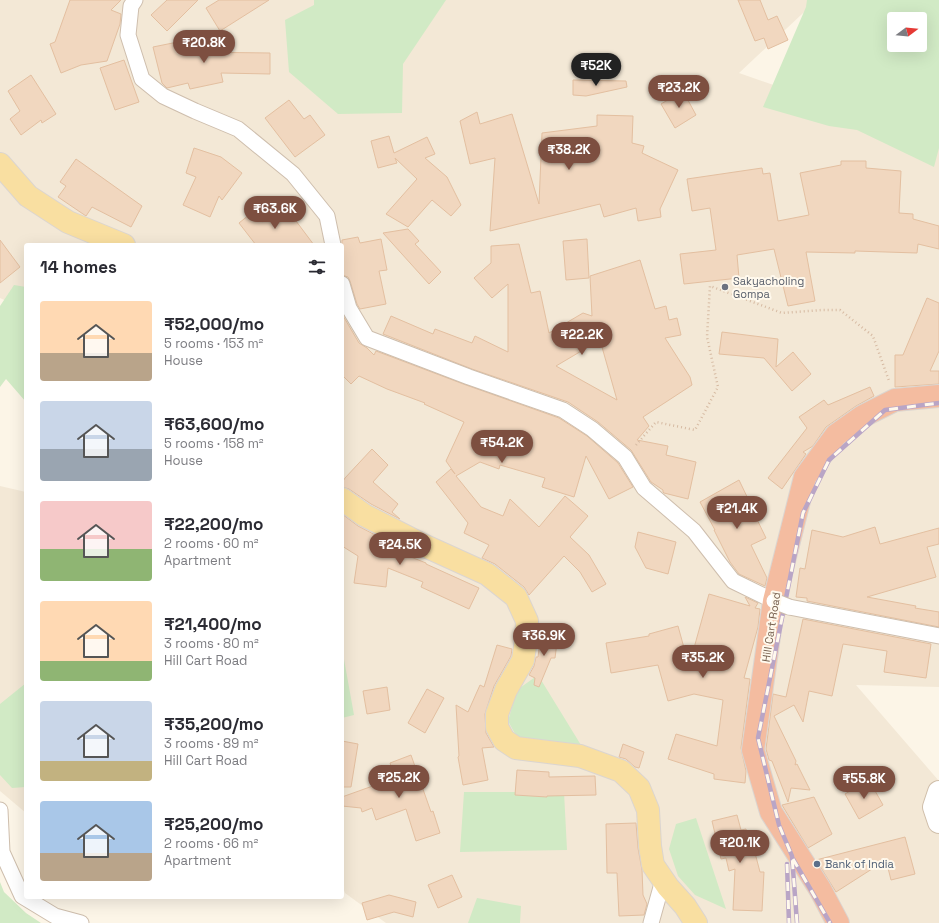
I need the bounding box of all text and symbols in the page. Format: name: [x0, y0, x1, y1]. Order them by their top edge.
north arrow: [887, 12, 927, 52]
map controls: [887, 12, 927, 52]
pin: ₹20.8K: [171, 30, 237, 64]
text: ₹20.8K: [182, 34, 226, 51]
pin: ₹52K: [572, 53, 620, 87]
text: ₹52K: [580, 57, 612, 74]
pin: ₹23.2K: [646, 75, 712, 109]
text: ₹23.2K: [657, 79, 701, 96]
pin: ₹38.2K: [536, 137, 602, 171]
text: ₹38.2K: [547, 141, 591, 158]
pin: ₹63.6K: [242, 196, 308, 230]
text: ₹63.6K: [253, 200, 297, 217]
text: 14 homes: [40, 256, 117, 278]
icon: filters: [306, 256, 328, 278]
place label: Sakyacholing Gompa: [733, 274, 804, 301]
marker: Sakyacholing Gompa: [720, 282, 730, 292]
text: ₹52,000/mo: [164, 313, 264, 335]
icon: home: [72, 317, 120, 365]
pin: ₹22.2K: [549, 322, 615, 356]
text: ₹22.2K: [560, 326, 604, 343]
text: 5 rooms · 153 m²: [164, 335, 263, 352]
text: House: [164, 352, 203, 369]
text: ₹63,600/mo: [164, 413, 264, 435]
icon: home: [72, 417, 120, 465]
pin: ₹54.2K: [469, 430, 535, 464]
text: ₹54.2K: [480, 434, 524, 451]
text: 5 rooms · 158 m²: [164, 435, 264, 452]
text: House: [164, 452, 203, 469]
pin: ₹21.4K: [704, 496, 770, 530]
text: ₹21.4K: [716, 500, 758, 517]
text: ₹22,200/mo: [164, 513, 263, 535]
icon: home: [72, 517, 120, 565]
pin: ₹24.5K: [367, 532, 433, 566]
text: 2 rooms · 60 m²: [164, 535, 259, 552]
text: ₹24.5K: [378, 536, 422, 553]
text: Apartment: [164, 552, 232, 569]
street label: Hill Cart Road: [759, 591, 783, 663]
text: ₹21,400/mo: [164, 613, 262, 635]
icon: home: [72, 617, 120, 665]
pin: ₹36.9K: [511, 623, 577, 657]
text: ₹36.9K: [522, 627, 566, 644]
text: 3 rooms · 80 m²: [164, 635, 259, 652]
pin: ₹35.2K: [670, 645, 736, 679]
text: ₹35.2K: [681, 649, 725, 666]
text: Hill Cart Road: [164, 652, 247, 669]
text: ₹35,200/mo: [164, 713, 264, 735]
icon: home: [72, 717, 120, 765]
text: 3 rooms · 89 m²: [164, 735, 258, 752]
text: Hill Cart Road: [164, 752, 247, 769]
pin: ₹25.2K: [366, 765, 432, 799]
pin: ₹55.8K: [831, 766, 897, 800]
text: ₹25.2K: [377, 769, 421, 786]
text: ₹55.8K: [842, 770, 886, 787]
text: ₹25,200/mo: [164, 813, 264, 835]
icon: home: [72, 817, 120, 865]
pin: ₹20.1K: [707, 830, 773, 864]
text: ₹20.1K: [719, 834, 761, 851]
text: 2 rooms · 66 m²: [164, 835, 258, 852]
text: Apartment: [164, 852, 232, 869]
place label: Bank of India: [825, 857, 895, 871]
marker: Bank of India: [812, 859, 822, 869]

